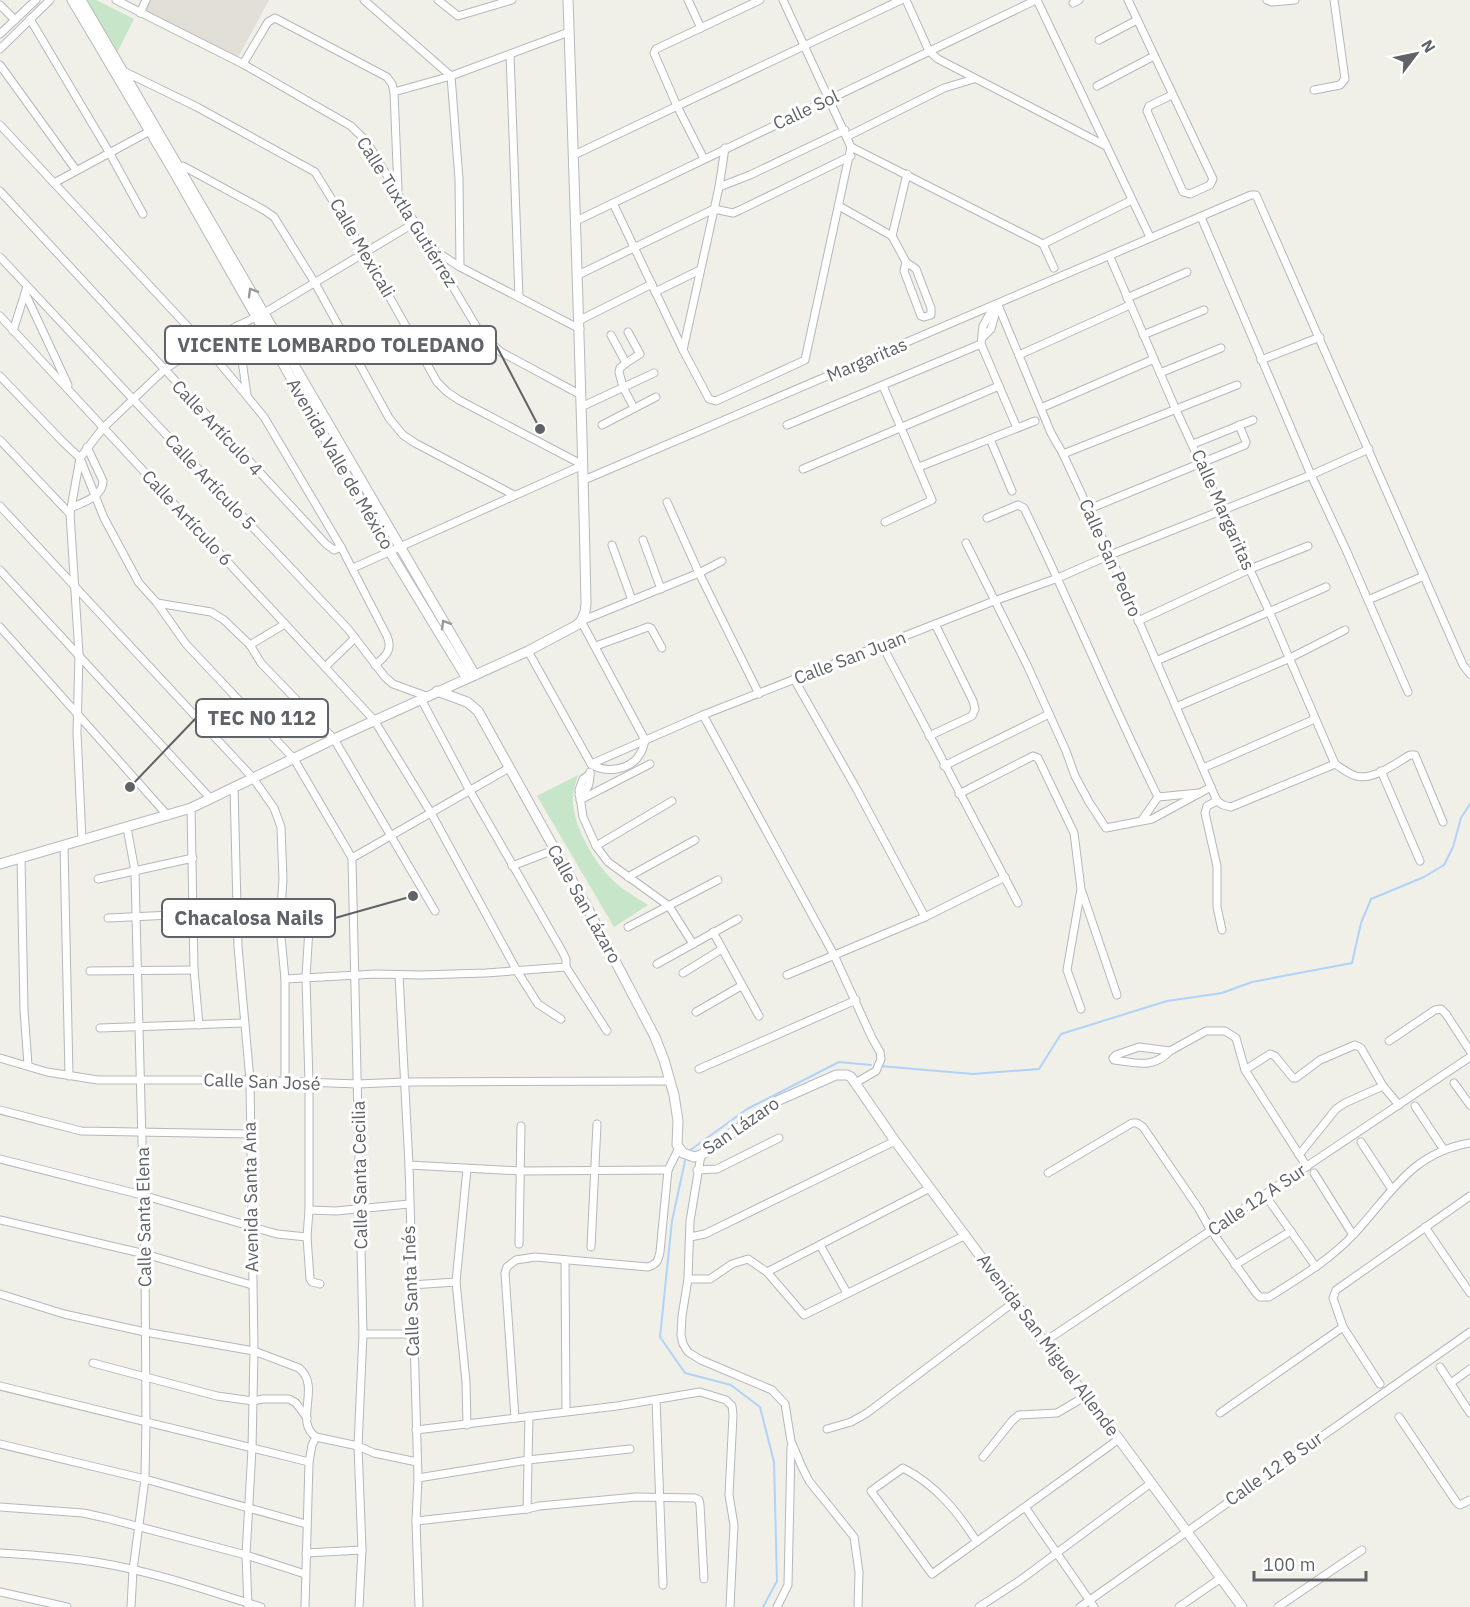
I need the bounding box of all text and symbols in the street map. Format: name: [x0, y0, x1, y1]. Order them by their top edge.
north arrow: [1386, 24, 1446, 84]
text: N: [1417, 36, 1440, 56]
street label: Calle Sol: [769, 84, 842, 135]
street label: Calle Tuxtla Gutiérrez: [352, 132, 463, 291]
street label: Calle Mexicali: [325, 194, 400, 301]
one-way arrow: [248, 288, 259, 298]
callout: VICENTE LOMBARDO TOLEDANO: [165, 326, 496, 364]
text: VICENTE LOMBARDO TOLEDANO: [177, 331, 485, 358]
street label: Margaritas: [823, 332, 911, 387]
street label: Avenida Valle de México: [282, 374, 399, 554]
street label: Calle Artículo 4: [167, 375, 268, 481]
street label: Calle Artículo 5: [160, 429, 261, 534]
street label: Calle Margaritas: [1187, 446, 1260, 574]
street label: Calle Artículo 6: [137, 465, 238, 570]
street label: Calle San Pedro: [1074, 495, 1147, 620]
one-way arrow: [441, 620, 452, 630]
street label: Calle San Juan: [790, 626, 909, 689]
callout: TEC N0 112: [196, 699, 328, 737]
text: TEC N0 112: [208, 704, 316, 731]
street label: Calle San Lázaro: [542, 840, 627, 967]
callout: Chacalosa Nails: [162, 899, 335, 937]
text: Chacalosa Nails: [174, 904, 324, 931]
street label: Calle San José: [203, 1068, 321, 1095]
street label: San Lázaro: [698, 1092, 784, 1160]
street label: Calle Santa Cecilia: [347, 1100, 372, 1250]
street label: Avenida Santa Ana: [238, 1121, 263, 1273]
street label: Calle Santa Elena: [131, 1146, 156, 1287]
street label: Calle 12 A Sur: [1203, 1158, 1311, 1241]
street label: Calle Santa Inés: [397, 1225, 424, 1357]
street label: Avenida San Miguel Allende: [972, 1249, 1125, 1441]
street label: Calle 12 B Sur: [1221, 1426, 1327, 1511]
scale bar: [1254, 1544, 1366, 1582]
text: 100 m: [1263, 1553, 1315, 1576]

